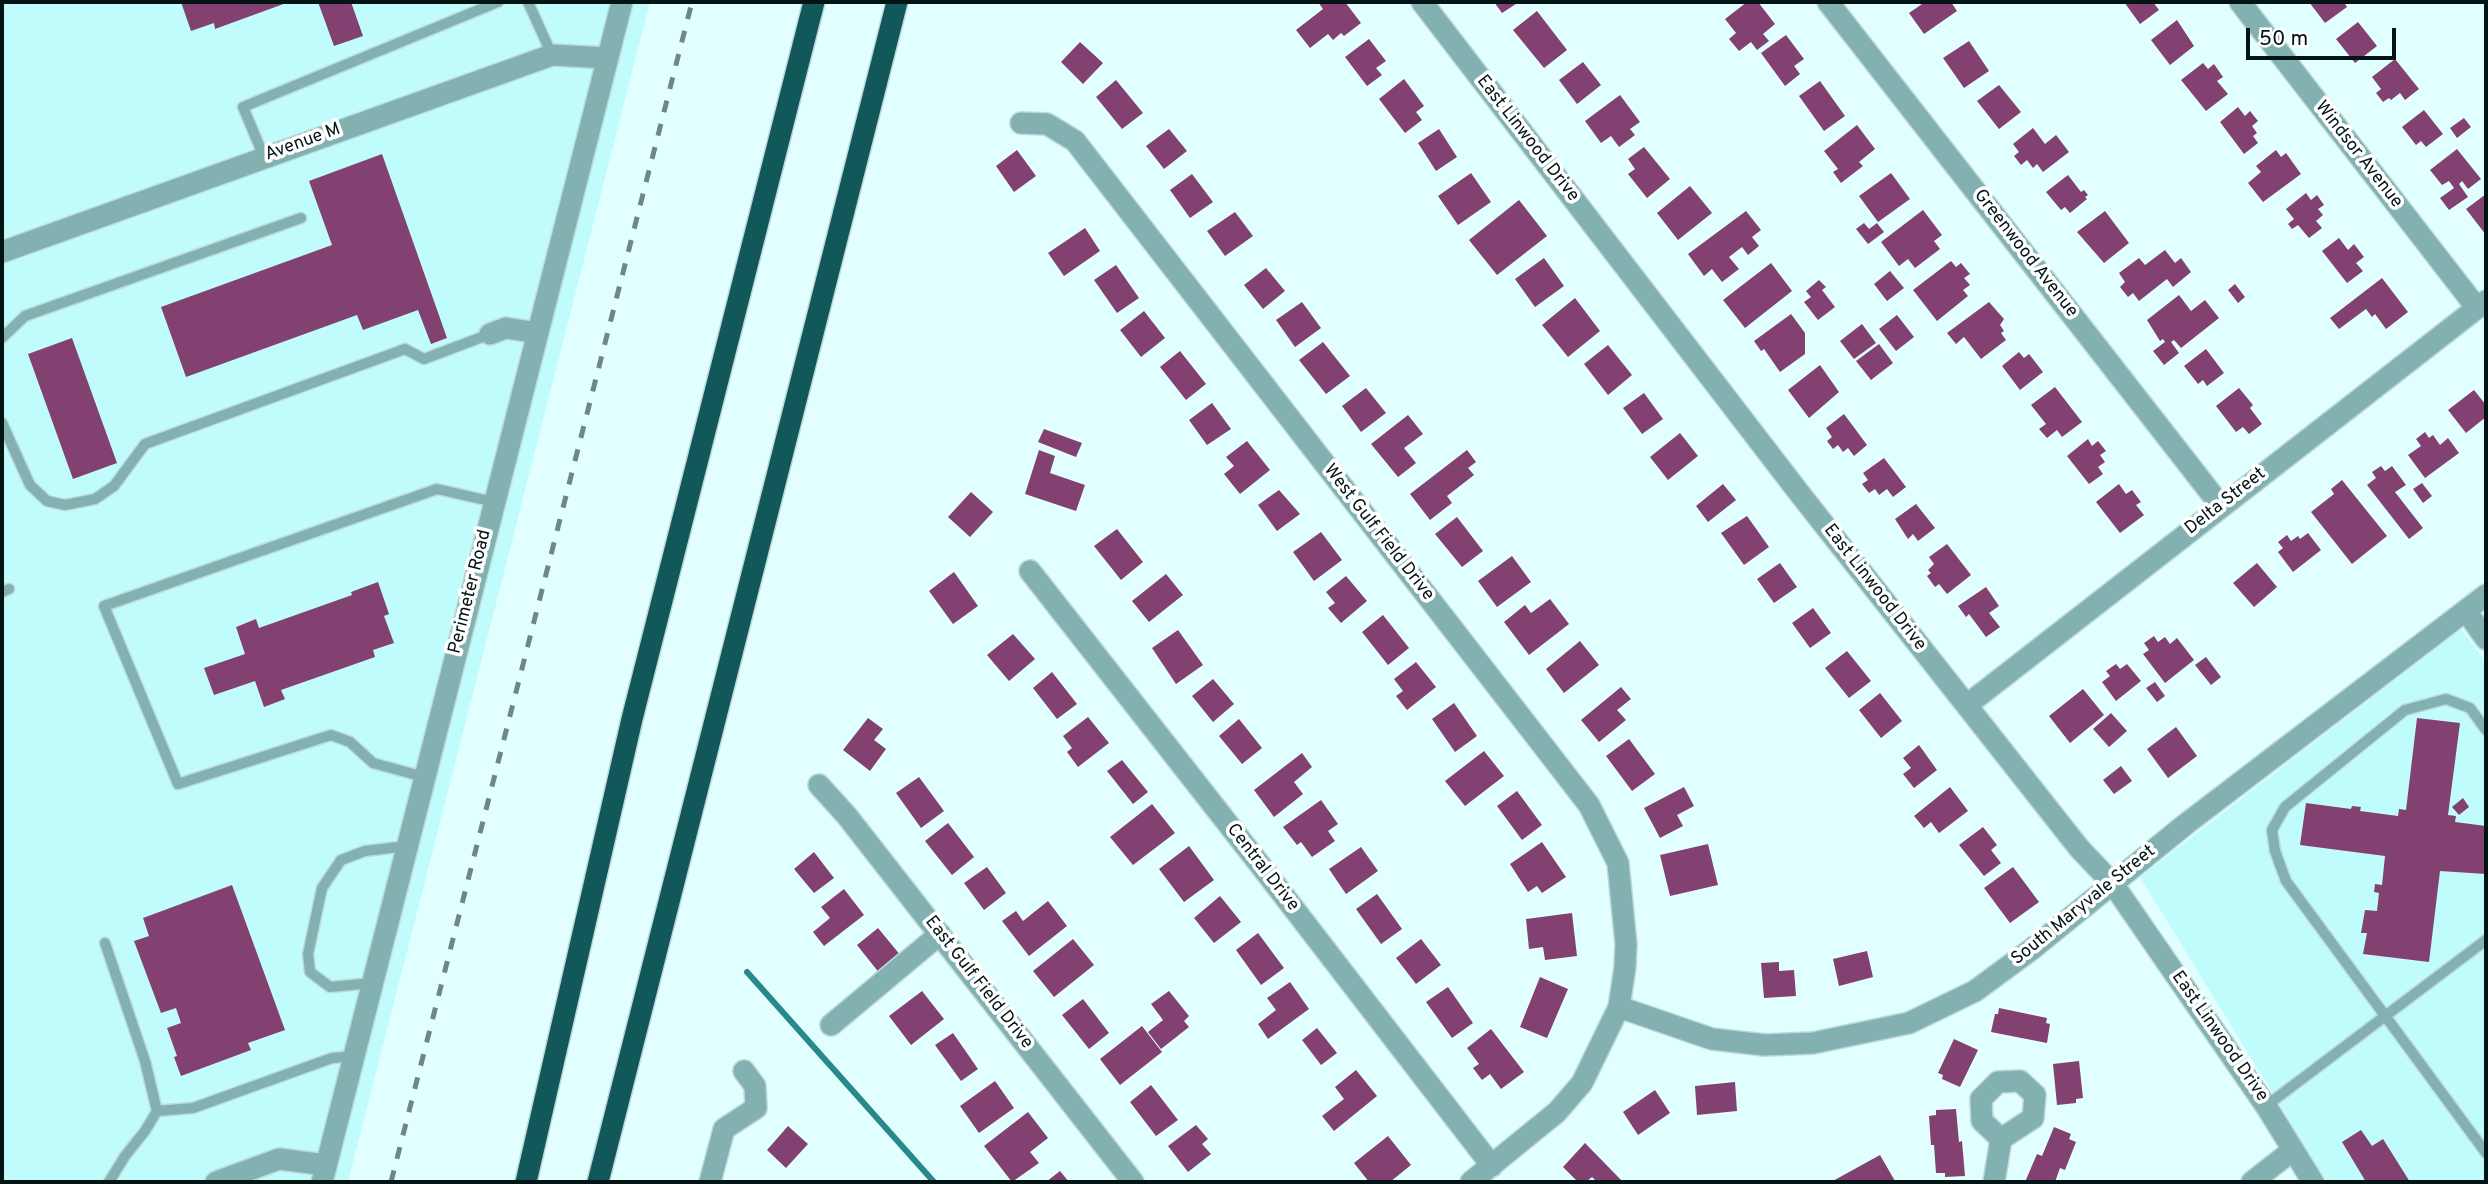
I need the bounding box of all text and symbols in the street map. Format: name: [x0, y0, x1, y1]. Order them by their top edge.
scale bar: [2250, 14, 2400, 58]
text: 50 m: [2259, 26, 2308, 53]
street label: East Linwood Drive: [1471, 72, 1583, 206]
street label: Windsor Avenue: [2310, 97, 2406, 213]
street label: Avenue M: [262, 119, 344, 167]
street label: Greenwood Avenue: [1968, 186, 2082, 322]
street label: West Gulf Field Drive: [1318, 461, 1438, 605]
street label: Delta Street: [2181, 464, 2271, 540]
street label: East Linwood Drive: [1818, 521, 1930, 655]
street label: Perimeter Road: [445, 528, 497, 656]
street label: Central Drive: [1221, 820, 1303, 916]
street label: South Maryvale Street: [2008, 841, 2160, 971]
street label: East Gulf Field Drive: [919, 912, 1037, 1054]
street label: East Linwood Drive: [2166, 968, 2272, 1106]

